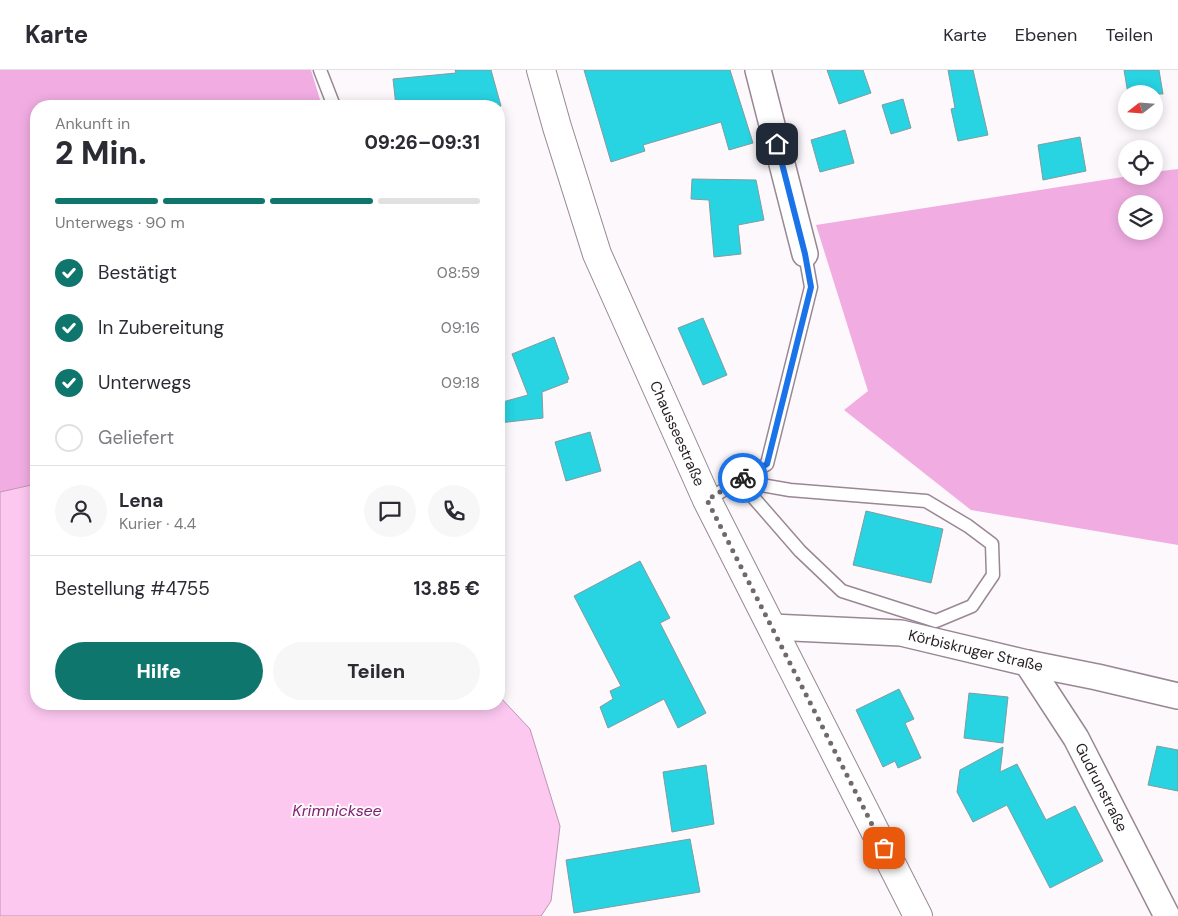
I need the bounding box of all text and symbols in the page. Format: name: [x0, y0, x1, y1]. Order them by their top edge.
text: Karte: [25, 19, 88, 50]
text: Karte: [943, 23, 987, 47]
text: Ebenen: [1015, 23, 1077, 47]
text: Teilen: [1105, 23, 1153, 47]
north arrow: [1118, 85, 1162, 130]
map controls: [1118, 85, 1163, 240]
text: Ankunft in: [55, 113, 130, 134]
pin: [756, 123, 798, 165]
text: 09:26–09:31: [364, 130, 480, 155]
icon: home: [763, 130, 791, 158]
text: 2 Min.: [55, 132, 146, 174]
button: locate: [1118, 140, 1163, 185]
button: layers: [1118, 195, 1163, 240]
text: Unterwegs · 90 m: [55, 212, 185, 233]
icon: check: [55, 259, 83, 287]
text: Bestätigt: [98, 260, 177, 285]
text: 08:59: [437, 262, 480, 283]
icon: check: [55, 314, 83, 342]
text: In Zubereitung: [98, 315, 224, 340]
text: 09:16: [441, 317, 480, 338]
icon: check: [55, 369, 83, 397]
text: Unterwegs: [98, 370, 191, 395]
text: 09:18: [441, 372, 480, 393]
street label: Chausseestraße: [645, 378, 710, 489]
text: Geliefert: [98, 425, 174, 450]
courier: [718, 453, 768, 503]
icon: bike: [729, 464, 757, 492]
button: person: [55, 485, 107, 537]
button: chat: [364, 485, 416, 537]
button: phone: [428, 485, 480, 537]
text: Lena: [119, 488, 163, 513]
text: Kurier · 4.4: [119, 513, 196, 534]
text: Bestellung #4755: [55, 576, 210, 601]
text: 13.85 €: [414, 576, 480, 601]
street label: Körbiskruger Straße: [906, 625, 1045, 676]
button: Hilfe: [55, 642, 263, 700]
button: Teilen: [273, 642, 480, 700]
street label: Gudrunstraße: [1070, 739, 1132, 835]
water label: Krimnicksee: [292, 800, 382, 821]
pin: [863, 827, 905, 869]
icon: bag: [870, 834, 898, 862]

